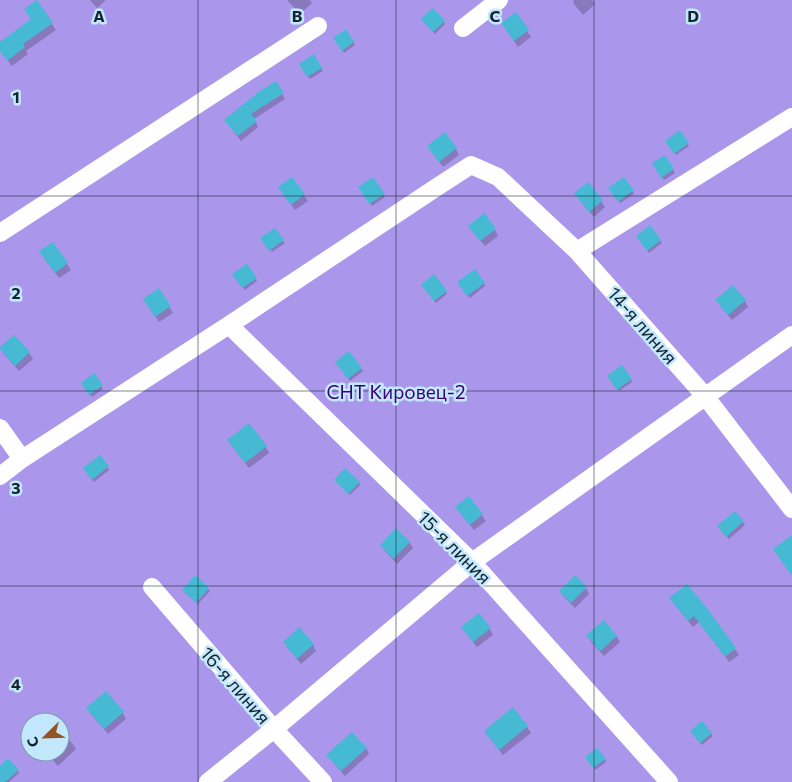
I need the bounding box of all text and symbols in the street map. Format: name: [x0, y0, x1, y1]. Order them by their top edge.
text: A: [93, 6, 105, 25]
text: B: [292, 6, 303, 25]
text: C: [490, 6, 501, 25]
text: D: [687, 6, 699, 25]
text: 1: [12, 87, 20, 106]
street label: 14-я линия: [603, 282, 683, 368]
text: 2: [11, 283, 21, 302]
park label: СНТ Кировец-2: [327, 380, 465, 403]
text: 3: [11, 478, 21, 497]
street label: 15-я линия: [414, 506, 496, 588]
street label: 16-я линия: [196, 642, 276, 728]
text: 4: [11, 674, 21, 693]
north arrow: [20, 712, 70, 762]
text: С: [23, 735, 42, 750]

